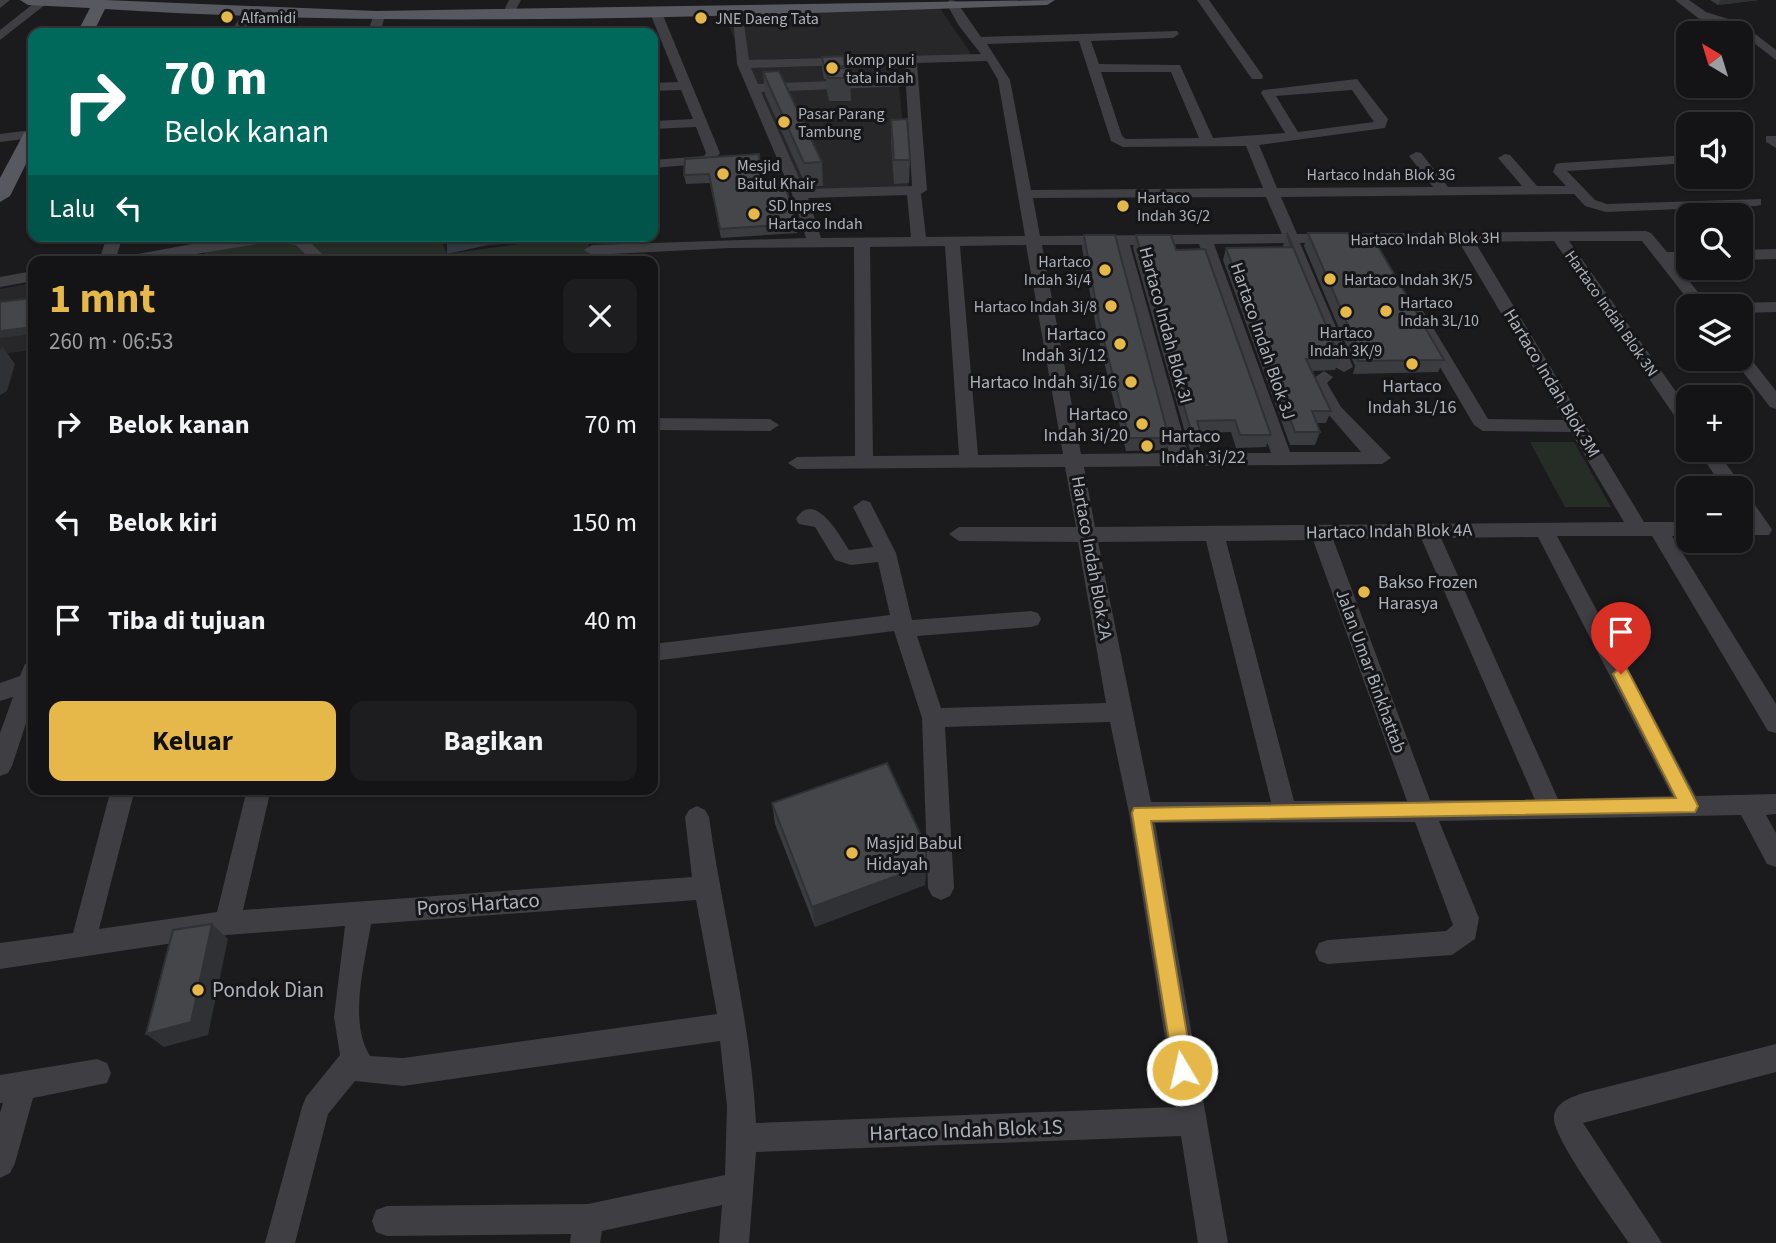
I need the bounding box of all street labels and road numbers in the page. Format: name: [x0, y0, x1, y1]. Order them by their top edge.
street label: Hartaco Indah Blok 3G: [1307, 164, 1455, 186]
street label: Hartaco Indah Blok 3H: [1350, 227, 1500, 251]
street label: Hartaco Indah Blok 3I: [1133, 244, 1198, 406]
street label: Hartaco Indah Blok 3N: [1559, 246, 1663, 381]
street label: Hartaco Indah Blok 3J: [1224, 259, 1301, 423]
street label: Hartaco Indah Blok 3M: [1497, 304, 1606, 462]
street label: Hartaco Indah Blok 2A: [1065, 474, 1118, 642]
street label: Hartaco Indah Blok 4A: [1306, 518, 1473, 545]
street label: Jalan Umar Binkhattab: [1329, 586, 1412, 757]
street label: Poros Hartaco: [415, 885, 541, 923]
street label: Hartaco Indah Blok 1S: [869, 1112, 1063, 1148]

